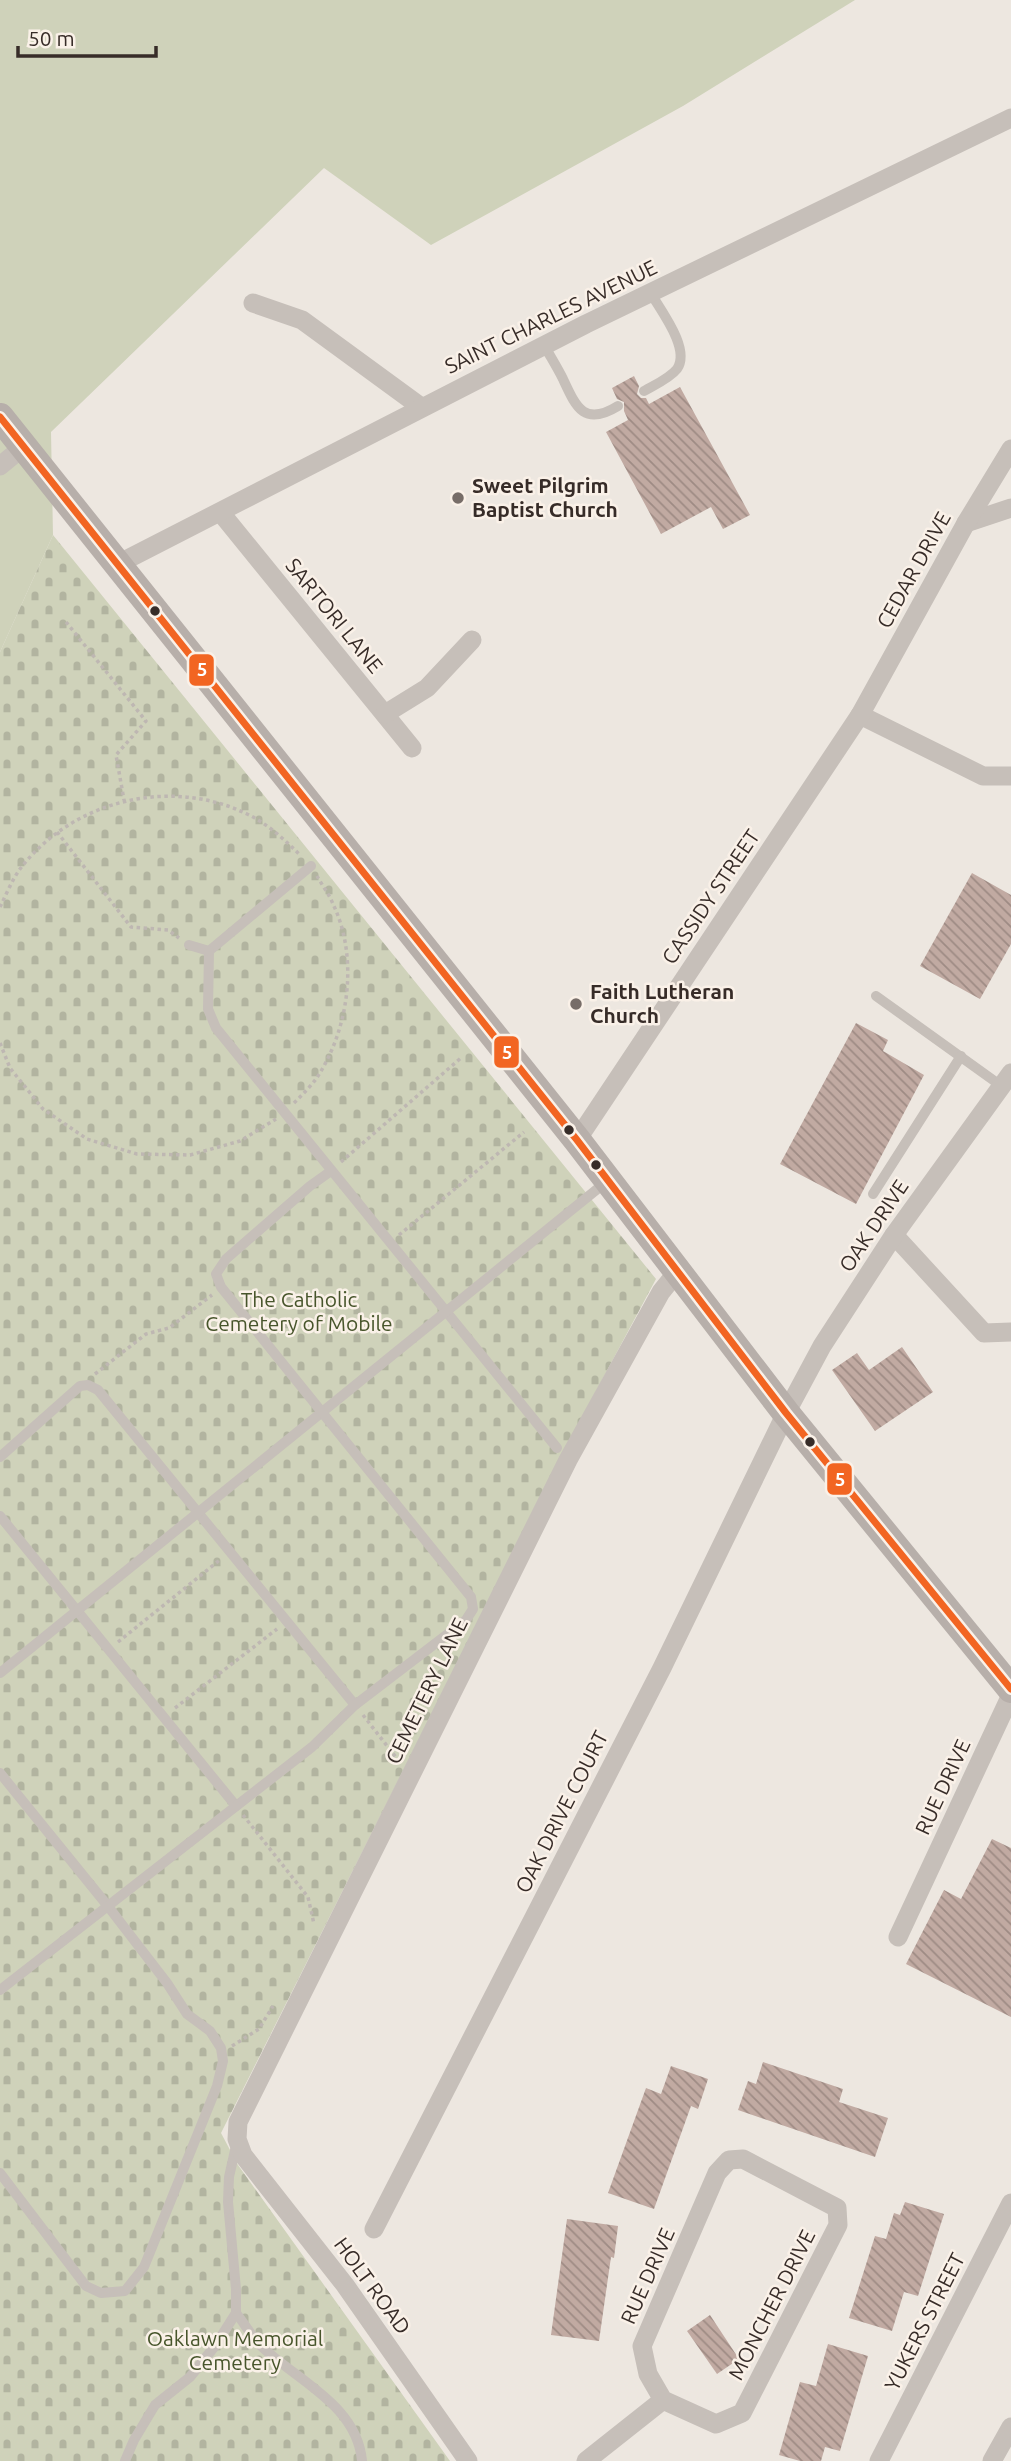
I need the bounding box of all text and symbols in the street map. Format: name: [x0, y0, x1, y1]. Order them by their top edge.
scale bar: [18, 14, 156, 58]
text: 50 m: [28, 26, 75, 50]
street label: SAINT CHARLES AVENUE: [441, 254, 660, 378]
place label: Sweet Pilgrim Baptist Church: [472, 473, 618, 521]
marker: Sweet Pilgrim Baptist Church: [450, 490, 466, 506]
street label: CEDAR DRIVE: [871, 507, 955, 632]
street label: SARTORI LANE: [281, 553, 388, 677]
unlabelled marker: [148, 604, 162, 618]
line badge: 5: [188, 653, 215, 687]
text: 5: [197, 658, 207, 680]
street label: CASSIDY STREET: [656, 824, 764, 968]
place label: Faith Lutheran Church: [590, 979, 734, 1027]
marker: Faith Lutheran Church: [568, 996, 584, 1012]
line badge: 5: [493, 1035, 520, 1069]
text: 5: [502, 1041, 512, 1063]
unlabelled marker: [562, 1123, 576, 1137]
unlabelled marker: [589, 1158, 603, 1172]
street label: OAK DRIVE: [834, 1175, 913, 1276]
park label: The Catholic Cemetery of Mobile: [205, 1287, 393, 1335]
unlabelled marker: [803, 1435, 817, 1449]
line badge: 5: [826, 1462, 853, 1496]
text: 5: [835, 1468, 845, 1490]
street label: CEMETERY LANE: [380, 1614, 472, 1768]
street label: OAK DRIVE COURT: [510, 1726, 612, 1897]
street label: RUE DRIVE: [910, 1735, 975, 1838]
street label: RUE DRIVE: [615, 2224, 679, 2327]
street label: MONCHER DRIVE: [723, 2226, 819, 2384]
street label: HOLT ROAD: [330, 2232, 416, 2338]
street label: YUKERS STREET: [879, 2249, 969, 2394]
park label: Oaklawn Memorial Cemetery: [147, 2326, 323, 2374]

